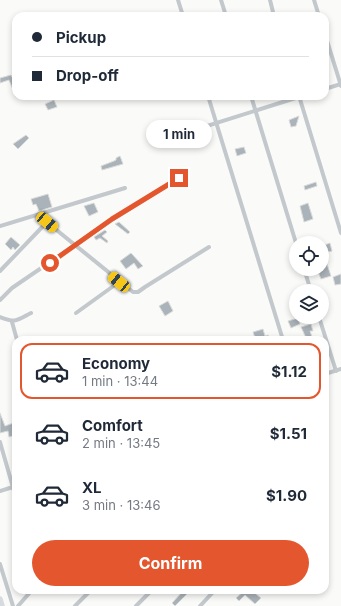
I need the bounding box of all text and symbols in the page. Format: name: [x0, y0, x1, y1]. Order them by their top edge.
text: Pickup: [56, 28, 106, 47]
text: Drop-off: [56, 66, 119, 85]
callout: 1 min: [146, 120, 212, 148]
text: 1 min: [163, 126, 195, 142]
route end: [170, 169, 188, 187]
car: [34, 210, 60, 234]
map controls: [289, 236, 329, 324]
button: locate: [289, 236, 329, 276]
route start: [41, 254, 59, 272]
car: [106, 270, 132, 294]
button: layers: [289, 284, 329, 324]
icon: car: [34, 353, 70, 389]
text: Economy: [82, 354, 150, 373]
text: $1.12: [271, 362, 307, 381]
text: 1 min · 13:44: [82, 373, 158, 389]
icon: car: [34, 415, 70, 451]
text: Comfort: [82, 416, 143, 435]
text: $1.51: [270, 424, 307, 443]
text: 2 min · 13:45: [82, 435, 160, 451]
icon: car: [34, 477, 70, 513]
text: XL: [82, 478, 102, 497]
text: $1.90: [266, 486, 307, 505]
text: 3 min · 13:46: [82, 497, 160, 513]
button: Confirm: [32, 540, 309, 586]

